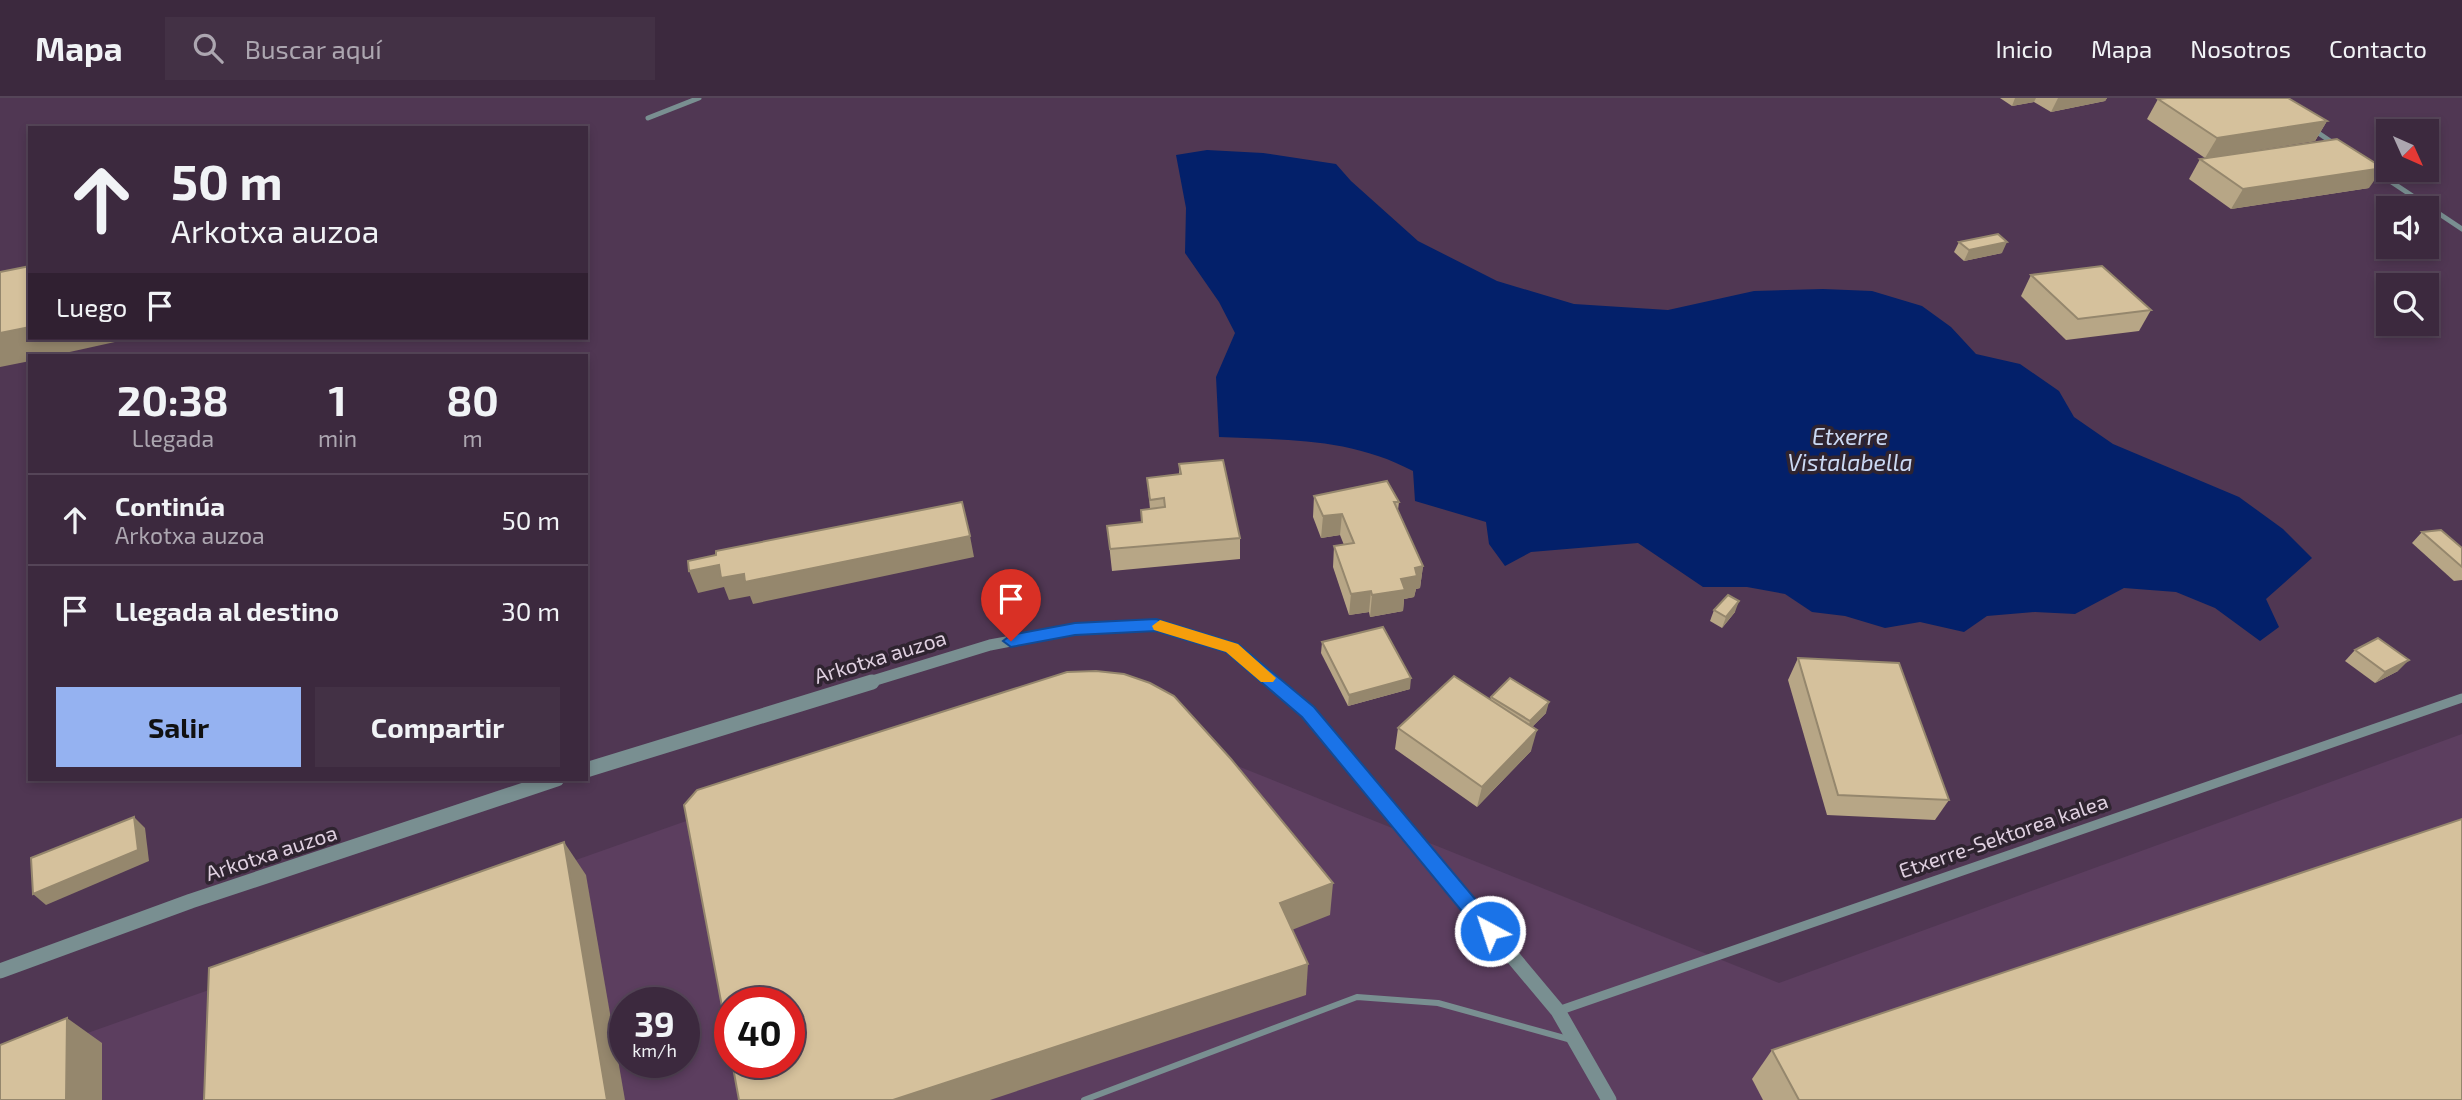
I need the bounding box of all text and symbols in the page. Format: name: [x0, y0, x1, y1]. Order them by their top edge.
search box: [165, 17, 655, 80]
text: Mapa: [35, 28, 123, 68]
icon: search: [189, 29, 227, 67]
text: Buscar aquí: [245, 33, 382, 64]
text: Inicio: [1995, 34, 2053, 63]
text: Mapa: [2091, 34, 2152, 63]
text: Nosotros: [2190, 34, 2291, 63]
text: Contacto: [2329, 34, 2427, 63]
north arrow: [2376, 119, 2440, 182]
map controls: [2376, 119, 2439, 336]
text: 50 m: [171, 151, 283, 210]
icon: ahead: [56, 154, 147, 245]
button: sound: [2376, 196, 2439, 259]
text: Arkotxa auzoa: [171, 211, 379, 249]
button: search: [2376, 273, 2439, 336]
icon: arrive: [141, 287, 179, 325]
text: Luego: [56, 291, 127, 322]
text: 20:38: [117, 374, 229, 424]
text: 1: [328, 374, 347, 424]
text: 80: [446, 374, 499, 424]
water label: Etxerre Vistalabella: [1787, 422, 1913, 476]
text: Llegada: [132, 424, 214, 452]
text: min: [318, 424, 357, 452]
text: m: [462, 424, 483, 452]
text: Continúa: [115, 490, 225, 521]
icon: ahead: [56, 501, 94, 539]
text: 50 m: [502, 504, 560, 535]
text: Arkotxa auzoa: [115, 521, 265, 549]
pin: [981, 569, 1041, 641]
icon: arrive: [992, 580, 1030, 618]
icon: arrive: [56, 592, 94, 630]
text: Llegada al destino: [115, 595, 339, 626]
text: 30 m: [501, 595, 560, 626]
street label: Arkotxa auzoa: [811, 624, 949, 688]
button: Salir: [56, 687, 301, 767]
button: Compartir: [315, 687, 560, 767]
street label: Etxerre-Sektorea kalea: [1895, 787, 2111, 883]
street label: Arkotxa auzoa: [202, 819, 340, 885]
position arrow: [1453, 894, 1527, 968]
speed limit sign: 40: [714, 987, 805, 1078]
text: 39: [634, 1002, 675, 1044]
text: km/h: [632, 1039, 677, 1061]

